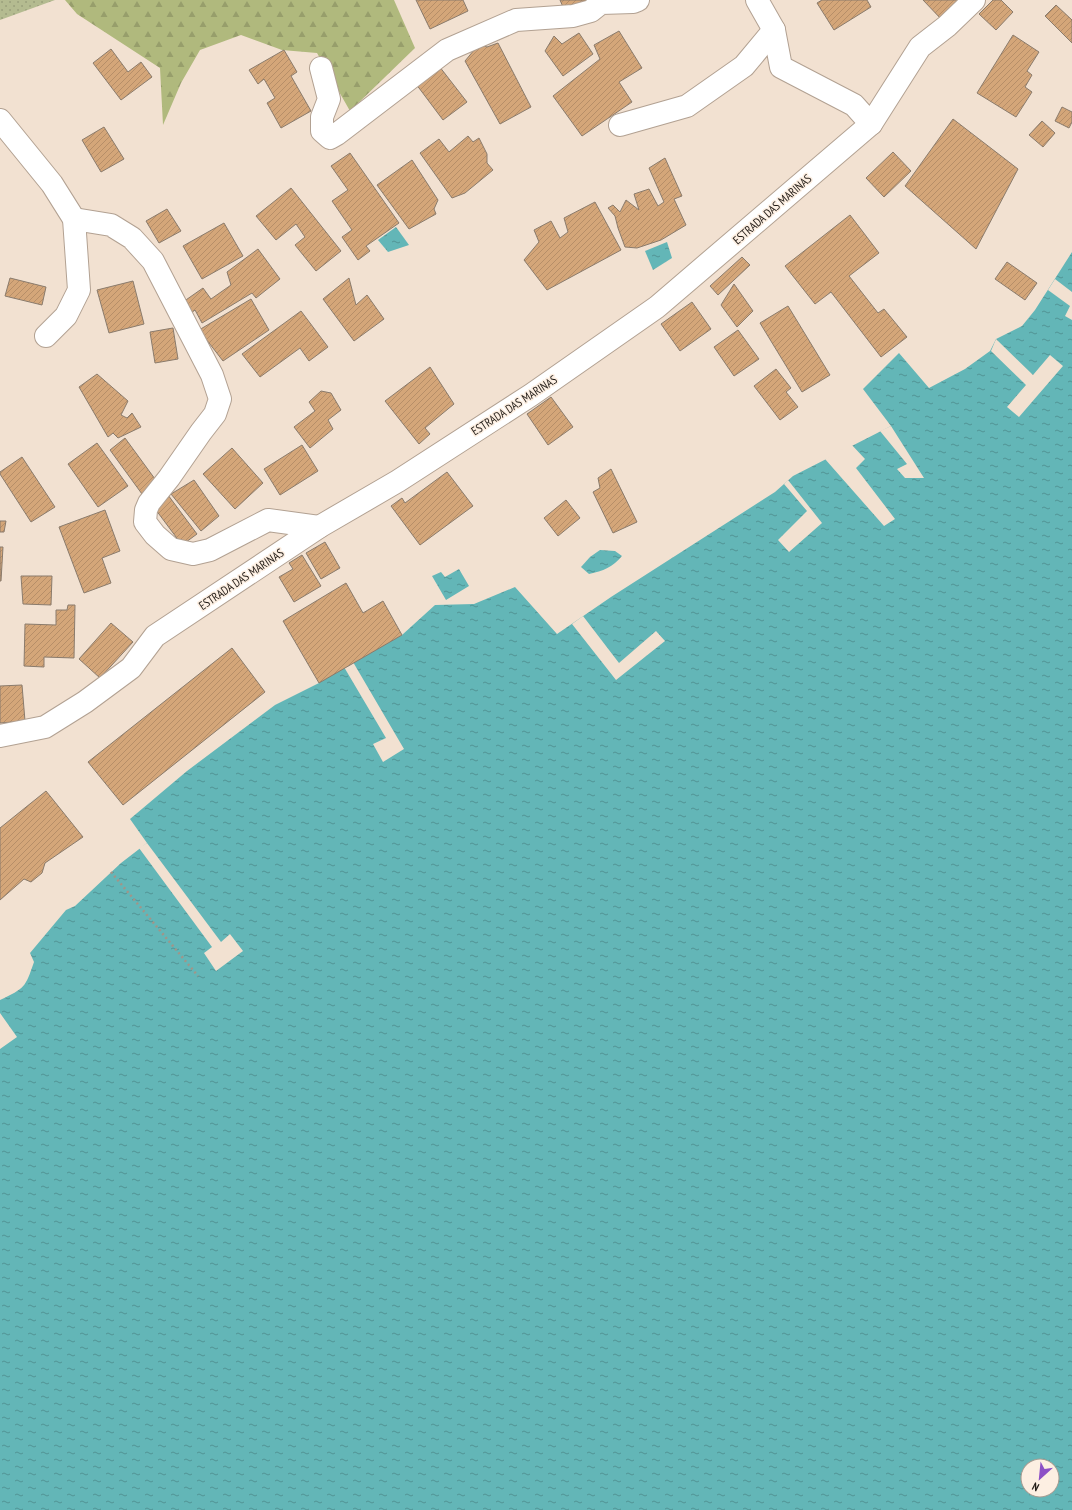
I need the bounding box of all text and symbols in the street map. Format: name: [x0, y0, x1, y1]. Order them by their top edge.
street label: ESTRADA DAS MARINAS: [730, 171, 814, 247]
street label: ESTRADA DAS MARINAS: [468, 372, 560, 438]
street label: ESTRADA DAS MARINAS: [196, 545, 286, 613]
north arrow: [1020, 1458, 1060, 1498]
text: N: [1030, 1479, 1041, 1494]

